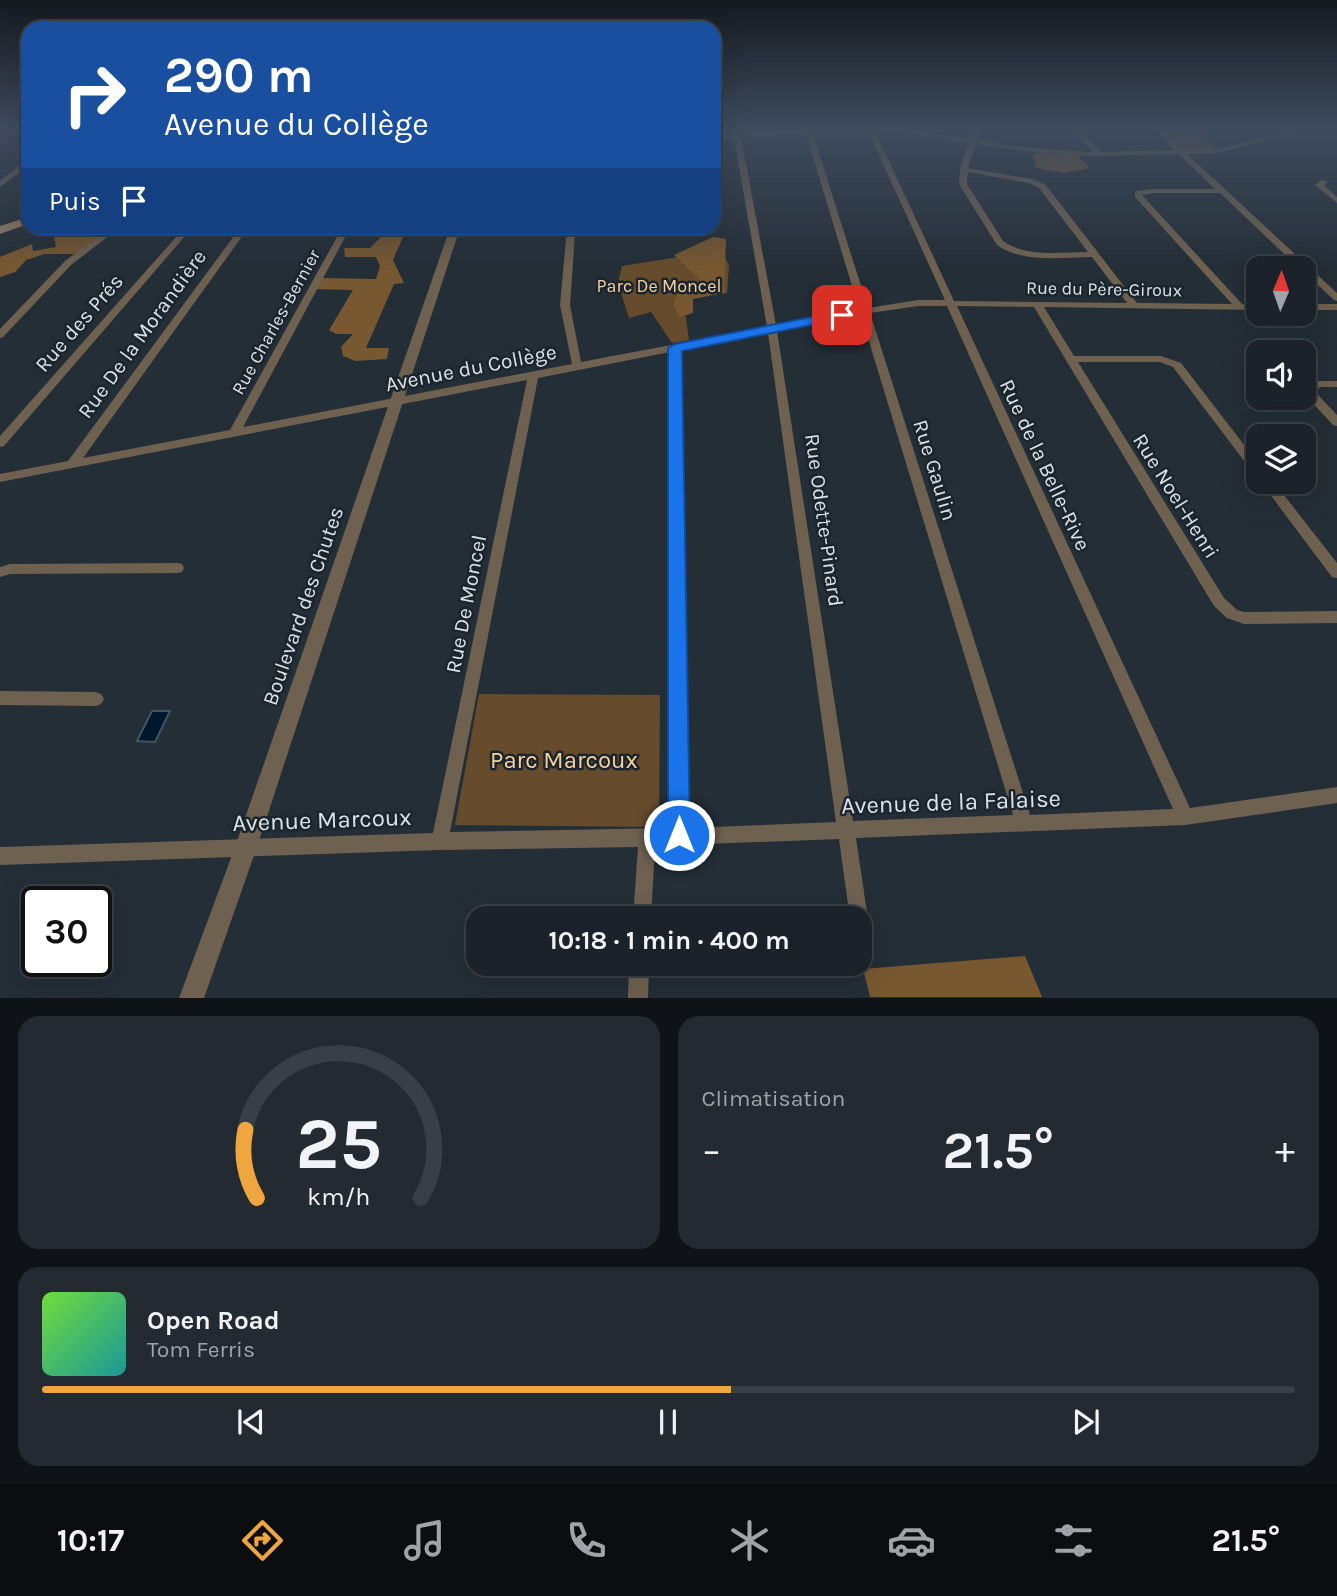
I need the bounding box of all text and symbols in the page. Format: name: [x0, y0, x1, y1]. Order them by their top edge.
text: 290 m: [164, 47, 313, 104]
icon: right: [49, 49, 140, 140]
text: Avenue du Collège: [164, 106, 429, 143]
icon: arrive: [115, 182, 153, 220]
text: Puis: [49, 186, 101, 217]
street label: Rue De la Morandière: [73, 245, 211, 423]
street label: Rue Charles-Bernier: [227, 245, 325, 398]
north arrow: [1246, 256, 1316, 326]
map controls: [1246, 256, 1316, 494]
street label: Rue des Prés: [30, 269, 128, 377]
park label: Parc De Moncel: [597, 275, 721, 297]
street label: Rue du Père-Giroux: [1026, 277, 1182, 301]
pin: [812, 285, 872, 345]
icon: arrive: [823, 296, 861, 334]
street label: Avenue du Collège: [383, 340, 559, 396]
button: sound: [1246, 340, 1316, 410]
street label: Rue de la Belle-Rive: [995, 376, 1095, 554]
street label: Rue Gaulin: [908, 417, 962, 523]
button: layers: [1246, 424, 1316, 494]
street label: Rue Noel-Henri: [1128, 429, 1224, 563]
street label: Rue Odette-Pinard: [800, 432, 848, 608]
street label: Boulevard des Chutes: [258, 504, 348, 708]
street label: Rue De Moncel: [441, 533, 491, 675]
park label: Parc Marcoux: [490, 746, 638, 774]
street label: Avenue de la Falaise: [841, 784, 1061, 820]
position arrow: [642, 798, 716, 872]
street label: Avenue Marcoux: [232, 803, 412, 837]
speed limit sign: 30: [21, 886, 112, 977]
text: 10:18 · 1 min · 400 m: [548, 925, 790, 956]
text: Climatisation: [702, 1085, 845, 1112]
text: 25: [296, 1102, 382, 1187]
text: 21.5°: [942, 1120, 1054, 1181]
text: −: [702, 1128, 721, 1173]
text: +: [1275, 1128, 1295, 1173]
text: km/h: [307, 1182, 370, 1211]
text: Open Road: [147, 1305, 280, 1336]
text: Tom Ferris: [147, 1336, 255, 1363]
icon: previous: [232, 1403, 270, 1441]
icon: pause: [649, 1403, 687, 1441]
icon: next: [1067, 1403, 1105, 1441]
icon: directions: [238, 1516, 287, 1565]
icon: music: [400, 1516, 449, 1565]
icon: phone: [562, 1516, 611, 1565]
icon: climate: [725, 1516, 774, 1565]
icon: car: [887, 1516, 936, 1565]
icon: filters: [1049, 1516, 1098, 1565]
text: 10:17: [57, 1522, 124, 1559]
text: 21.5°: [1212, 1522, 1280, 1559]

